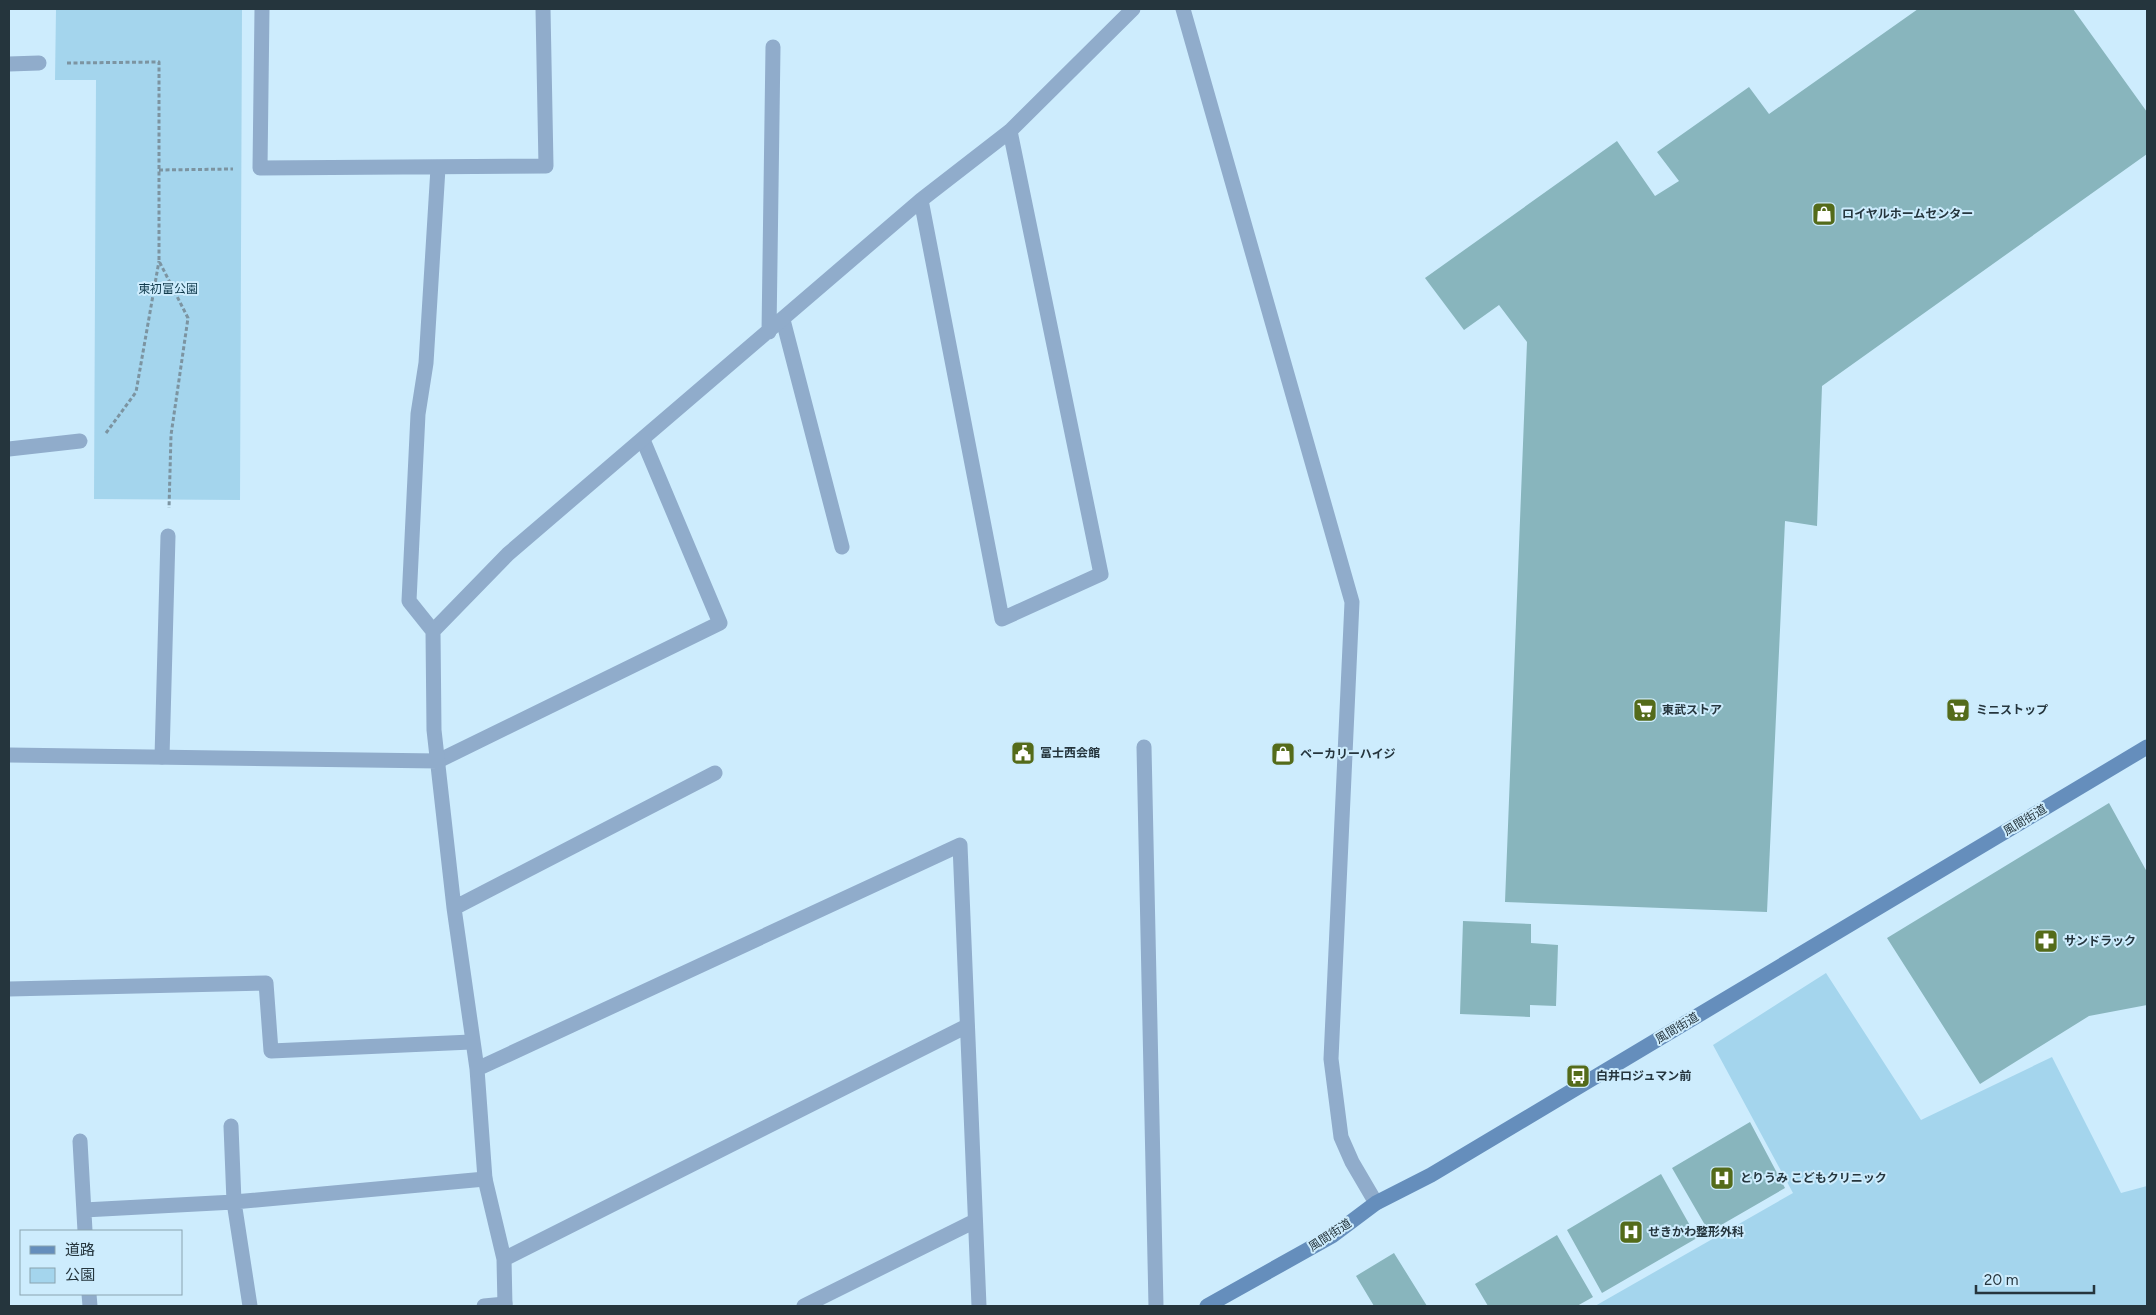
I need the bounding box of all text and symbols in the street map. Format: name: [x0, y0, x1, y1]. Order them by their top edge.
shop icon: ロイヤルホームセンター: [1811, 201, 1837, 227]
place label: ロイヤルホームセンター: [1842, 207, 1973, 221]
park label: 東初富公園: [138, 282, 198, 296]
supermarket icon: 東武ストア: [1632, 697, 1658, 723]
supermarket icon: ミニストップ: [1945, 697, 1971, 723]
place label: 東武ストア: [1662, 703, 1722, 717]
place label: ミニストップ: [1976, 703, 2048, 717]
public building icon: 冨士西会館: [1010, 740, 1036, 766]
shop icon: ベーカリーハイジ: [1270, 741, 1296, 767]
place label: 冨士西会館: [1040, 746, 1100, 760]
place label: ベーカリーハイジ: [1300, 747, 1396, 761]
street label: 風間街道: [2001, 802, 2049, 838]
pharmacy icon: サンドラック: [2033, 928, 2059, 954]
place label: サンドラック: [2064, 934, 2136, 948]
street label: 風間街道: [1653, 1010, 1701, 1046]
bus stop icon: 白井ロジュマン前: [1565, 1063, 1591, 1089]
place label: 白井ロジュマン前: [1596, 1069, 1691, 1083]
hospital icon: とりうみ こどもクリニック: [1709, 1165, 1735, 1191]
place label: とりうみ こどもクリニック: [1740, 1171, 1887, 1185]
street label: 風間街道: [1306, 1216, 1354, 1254]
hospital icon: せきかわ整形外科: [1618, 1219, 1644, 1245]
place label: せきかわ整形外科: [1648, 1225, 1744, 1239]
legend: [20, 1230, 182, 1295]
text: 道路: [65, 1241, 95, 1259]
scale bar: [1976, 1262, 2094, 1294]
text: 公園: [65, 1266, 95, 1284]
text: 20 m: [1984, 1271, 2018, 1289]

